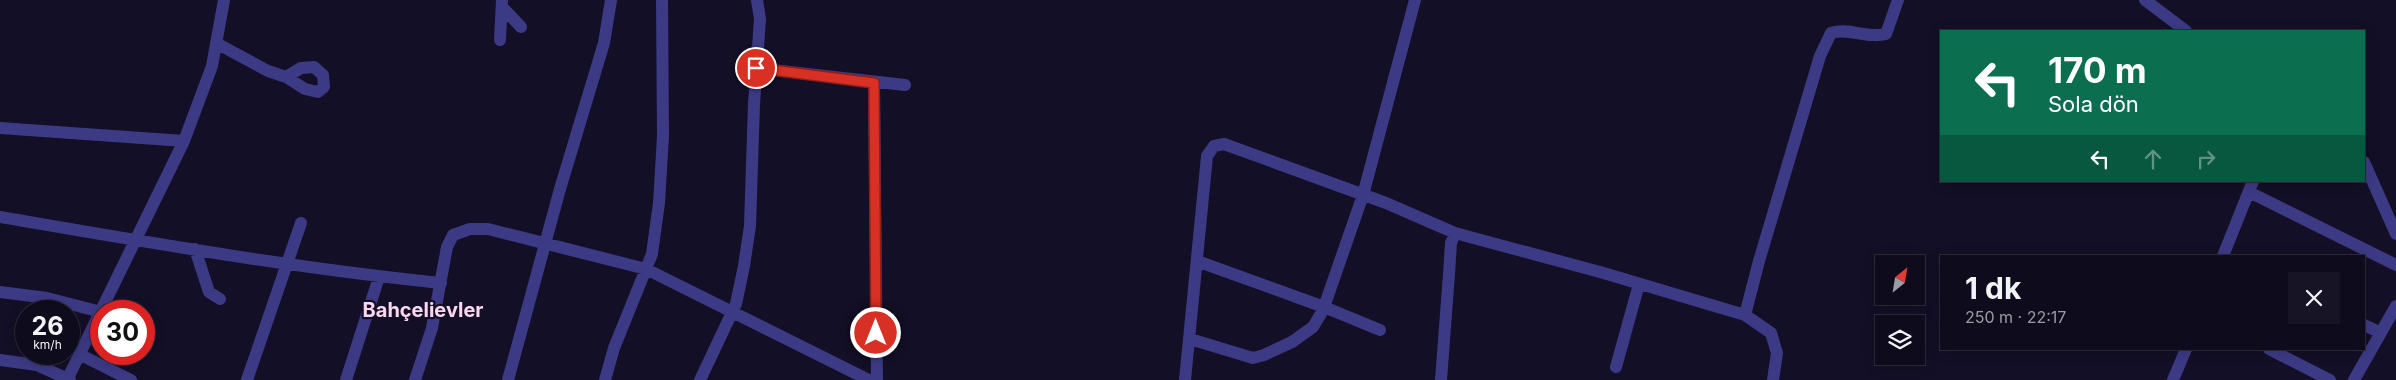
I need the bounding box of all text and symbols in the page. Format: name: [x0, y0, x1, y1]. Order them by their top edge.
pin: [735, 47, 777, 89]
text: 170 m: [2048, 49, 2147, 91]
icon: left: [1965, 50, 2030, 115]
icon: arrive: [742, 54, 770, 82]
text: Sola dön: [2048, 91, 2139, 117]
icon: left: [2086, 145, 2114, 173]
icon: ahead: [2139, 145, 2167, 173]
icon: right: [2192, 145, 2220, 173]
north arrow: [1875, 255, 1925, 305]
map controls: [1875, 255, 1925, 365]
text: 1 dk: [1965, 270, 2021, 306]
button: close: [2288, 272, 2340, 324]
district label: Bahçelievler: [363, 298, 483, 322]
speed limit sign: 30: [90, 300, 155, 365]
position arrow: [849, 306, 901, 358]
text: 250 m · 22:17: [1965, 307, 2066, 327]
text: 26: [32, 311, 63, 341]
button: layers: [1875, 315, 1925, 365]
text: km/h: [33, 337, 62, 352]

